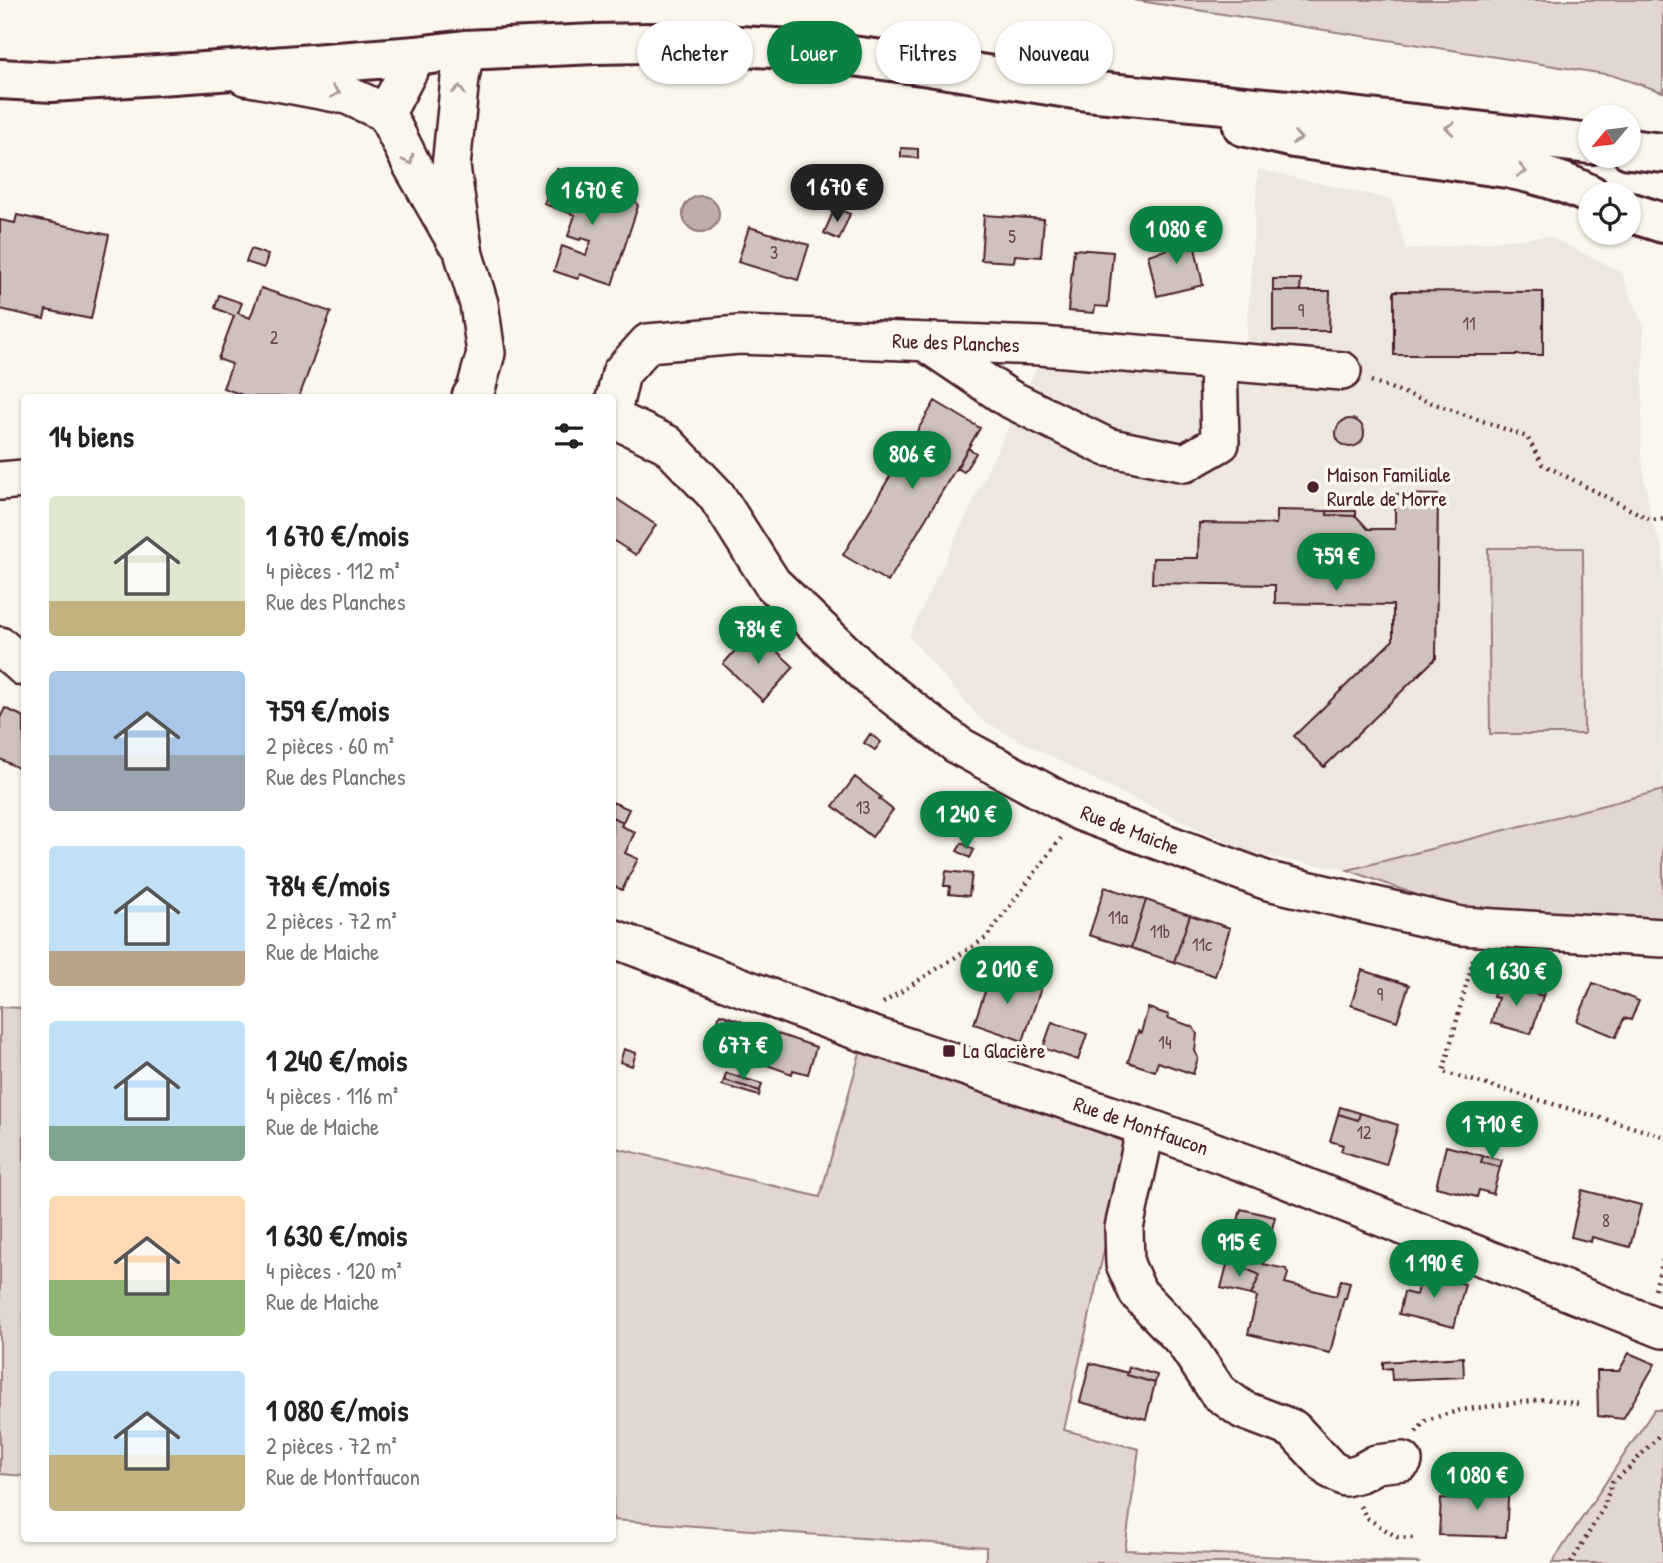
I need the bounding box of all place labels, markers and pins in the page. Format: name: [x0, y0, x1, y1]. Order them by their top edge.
pin: 1 670 €: [772, 164, 902, 224]
pin: 1 670 €: [527, 168, 657, 227]
pin: 1 080 €: [1111, 206, 1241, 266]
pin: 806 €: [863, 432, 961, 491]
place label: Maison Familiale Rurale de Morre: [1327, 460, 1451, 513]
marker: Maison Familiale Rurale de Morre: [1305, 479, 1321, 495]
pin: 759 €: [1287, 534, 1385, 593]
pin: 784 €: [709, 606, 807, 666]
pin: 1 240 €: [901, 792, 1031, 851]
pin: 2 010 €: [942, 946, 1072, 1006]
pin: 1 630 €: [1451, 948, 1581, 1008]
pin: 677 €: [694, 1023, 792, 1082]
place label: La Glacière: [963, 1036, 1045, 1065]
marker: La Glacière: [941, 1043, 957, 1059]
pin: 1 710 €: [1427, 1102, 1557, 1161]
pin: 915 €: [1190, 1220, 1288, 1279]
pin: 1 190 €: [1369, 1240, 1499, 1300]
pin: 1 080 €: [1412, 1452, 1542, 1512]

